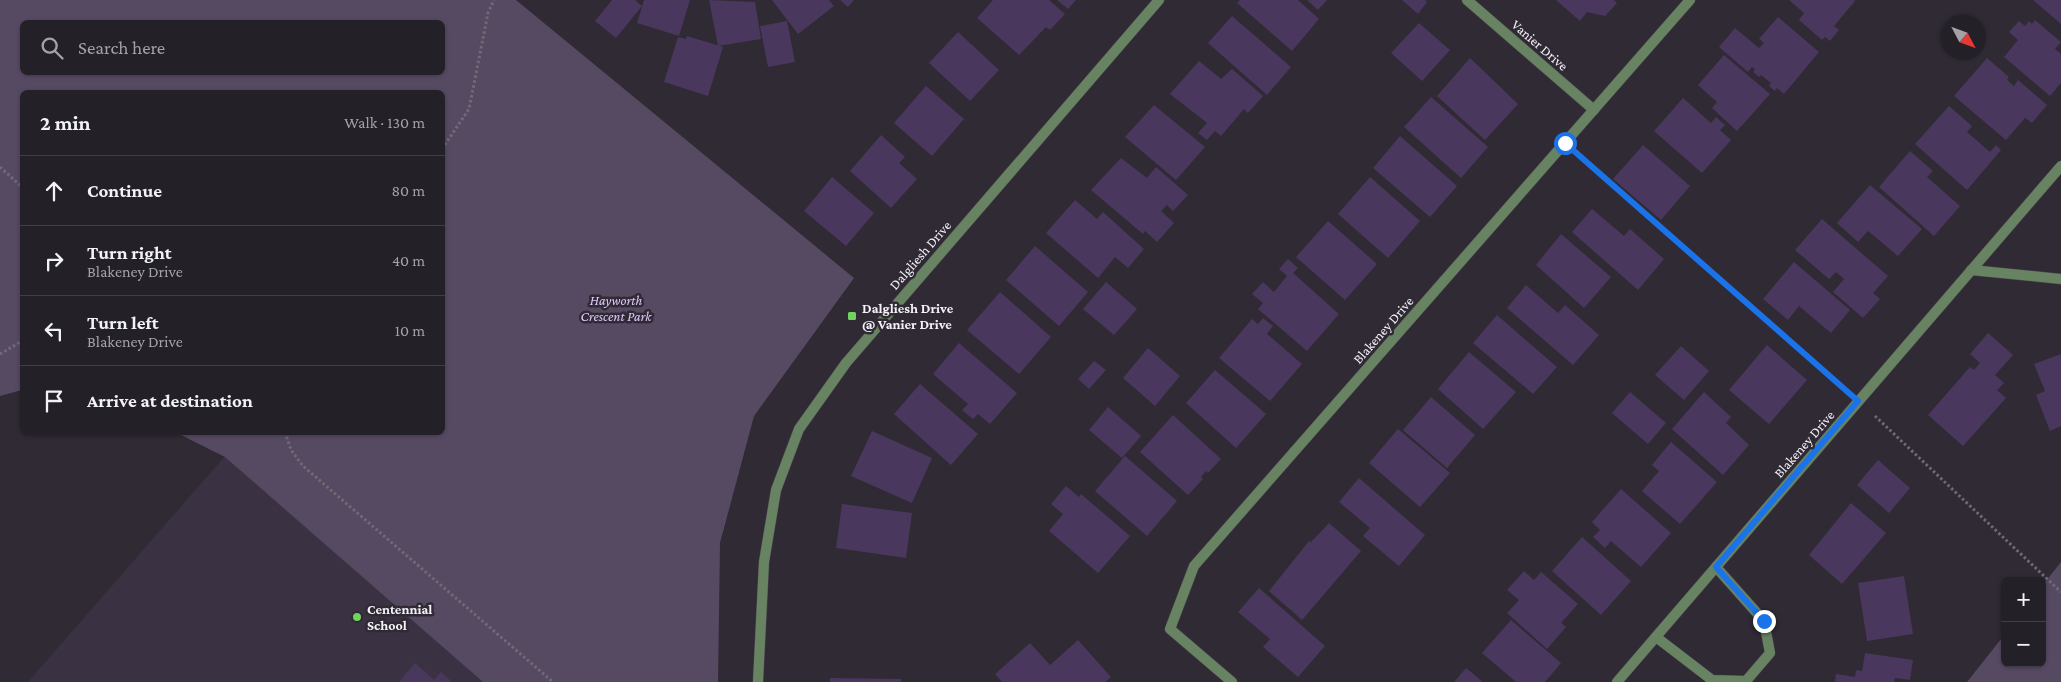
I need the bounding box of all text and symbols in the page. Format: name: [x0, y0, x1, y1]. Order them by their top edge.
north arrow: [1941, 15, 1986, 60]
street label: Vanier Drive: [1509, 16, 1571, 74]
search box: [20, 20, 445, 75]
icon: search: [38, 34, 66, 62]
text: Search here: [78, 37, 165, 58]
text: 2 min: [40, 111, 91, 135]
text: Walk · 130 m: [344, 114, 425, 131]
route start: [1554, 132, 1577, 155]
icon: ahead: [40, 177, 68, 205]
text: Continue: [87, 180, 162, 201]
text: 80 m: [391, 182, 425, 199]
street label: Dalgliesh Drive: [886, 217, 954, 293]
text: Turn right: [87, 242, 172, 263]
icon: right: [40, 247, 68, 275]
text: 40 m: [392, 252, 425, 269]
text: Blakeney Drive: [87, 263, 183, 280]
park label: Hayworth Crescent Park: [581, 292, 652, 324]
street label: Blakeney Drive: [1349, 293, 1417, 367]
place label: Dalgliesh Drive @ Vanier Drive: [862, 300, 954, 332]
marker: Dalgliesh Drive @ Vanier Drive: [846, 310, 858, 322]
text: Turn left: [87, 312, 159, 333]
icon: left: [40, 317, 68, 345]
text: 10 m: [395, 322, 425, 339]
text: Blakeney Drive: [87, 333, 183, 350]
icon: arrive: [40, 387, 68, 415]
text: Arrive at destination: [87, 390, 253, 411]
street label: Blakeney Drive: [1770, 407, 1838, 481]
map controls: [2001, 577, 2046, 667]
button: +: [2001, 577, 2046, 622]
place label: Centennial School: [367, 601, 432, 633]
route end: [1753, 610, 1776, 633]
marker: Centennial School: [351, 611, 363, 623]
button: −: [2001, 622, 2046, 667]

